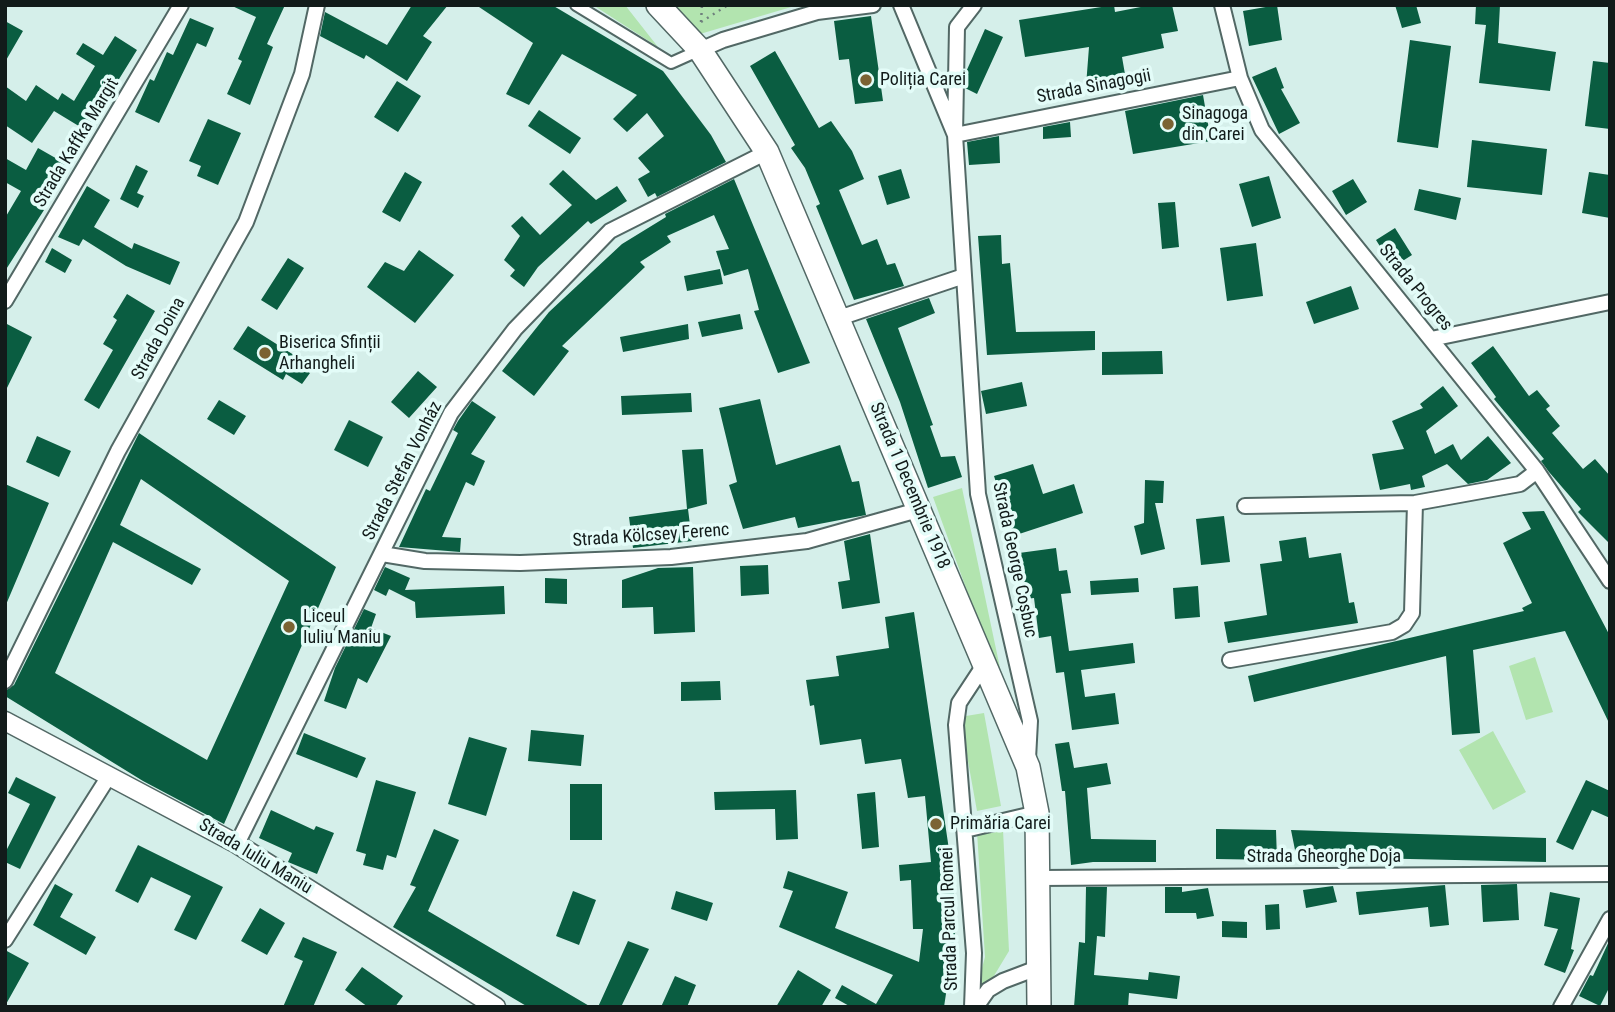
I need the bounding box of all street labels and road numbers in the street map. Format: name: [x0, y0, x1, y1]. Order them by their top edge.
street label: Strada Sinagogii: [1035, 65, 1153, 109]
street label: Strada Kaffka Margit: [30, 75, 124, 211]
street label: Strada Progres: [1373, 240, 1457, 336]
street label: Strada Doina: [128, 294, 190, 384]
street label: Strada Stefan Vonház: [359, 398, 447, 544]
street label: Strada 1 Decembrie 1918: [864, 400, 954, 572]
street label: Strada George Coșbuc: [987, 480, 1041, 640]
street label: Strada Kölcsey Ferenc: [572, 520, 730, 552]
street label: Strada Iuliu Maniu: [195, 815, 315, 899]
street label: Strada Gheorghe Doja: [1247, 846, 1401, 868]
street label: Strada Parcul Romei: [937, 847, 963, 991]

